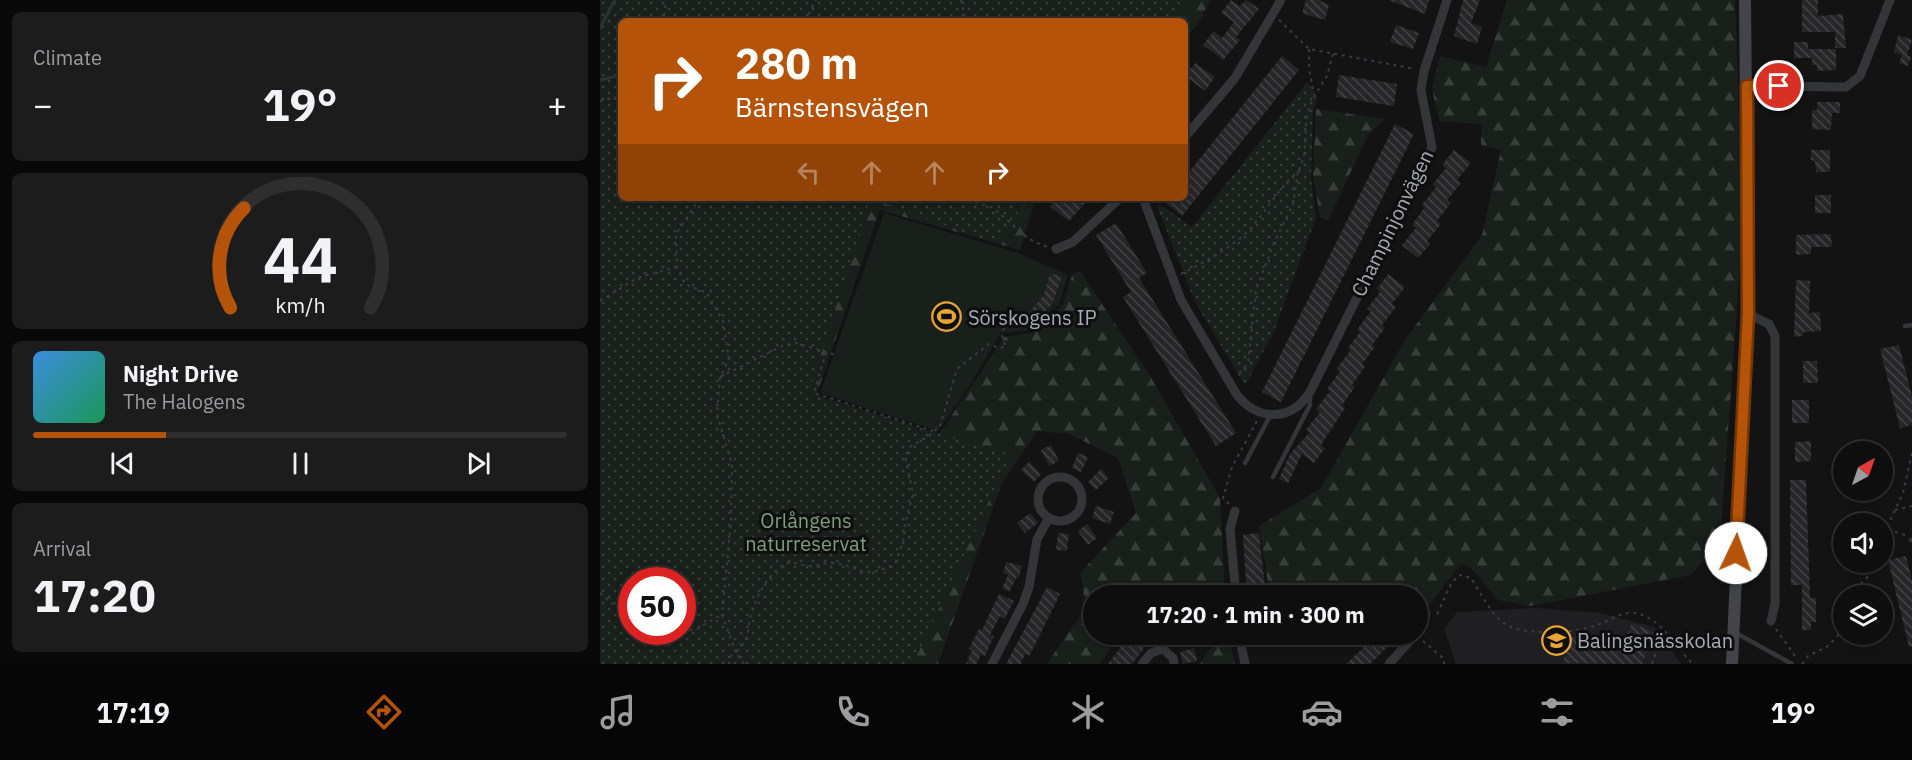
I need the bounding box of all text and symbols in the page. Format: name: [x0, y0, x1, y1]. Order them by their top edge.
text: 280 m: [735, 36, 858, 91]
icon: right: [636, 42, 714, 120]
text: Climate: [33, 44, 102, 71]
pin: [1753, 60, 1804, 111]
icon: arrive: [1762, 69, 1795, 102]
text: 19°: [262, 75, 338, 133]
text: −: [33, 83, 53, 126]
text: +: [547, 83, 567, 126]
text: Bärnstensvägen: [735, 89, 929, 124]
street label: Champinjonvägen: [1345, 145, 1439, 301]
icon: left: [792, 156, 825, 189]
icon: ahead: [855, 156, 888, 189]
icon: ahead: [918, 156, 951, 189]
icon: right: [981, 156, 1014, 189]
text: 44: [263, 219, 337, 300]
text: km/h: [275, 292, 325, 320]
sports icon: Sörskogens IP: [931, 301, 963, 333]
place label: Sörskogens IP: [968, 304, 1097, 331]
text: Night Drive: [123, 359, 239, 388]
text: The Halogens: [123, 388, 245, 415]
north arrow: [1833, 441, 1893, 501]
map controls: [1833, 441, 1893, 645]
icon: previous: [106, 447, 139, 480]
icon: pause: [284, 447, 317, 480]
icon: next: [462, 447, 495, 480]
park label: Orlångens naturreservat: [745, 507, 867, 557]
button: sound: [1833, 513, 1893, 573]
position arrow: [1704, 521, 1768, 585]
text: Arrival: [33, 535, 91, 562]
text: 17:20: [33, 566, 156, 624]
speed limit sign: 50: [618, 567, 696, 645]
button: layers: [1833, 585, 1893, 645]
text: 17:20 · 1 min · 300 m: [1146, 600, 1365, 629]
school or university icon: Balingsnässkolan: [1540, 624, 1572, 656]
place label: Balingsnässkolan: [1577, 627, 1733, 654]
icon: directions: [363, 691, 405, 733]
icon: music: [597, 691, 639, 733]
icon: phone: [832, 691, 874, 733]
icon: climate: [1067, 691, 1109, 733]
icon: car: [1301, 691, 1343, 733]
icon: filters: [1536, 691, 1578, 733]
text: 17:19: [96, 695, 170, 730]
text: 19°: [1771, 695, 1816, 730]

